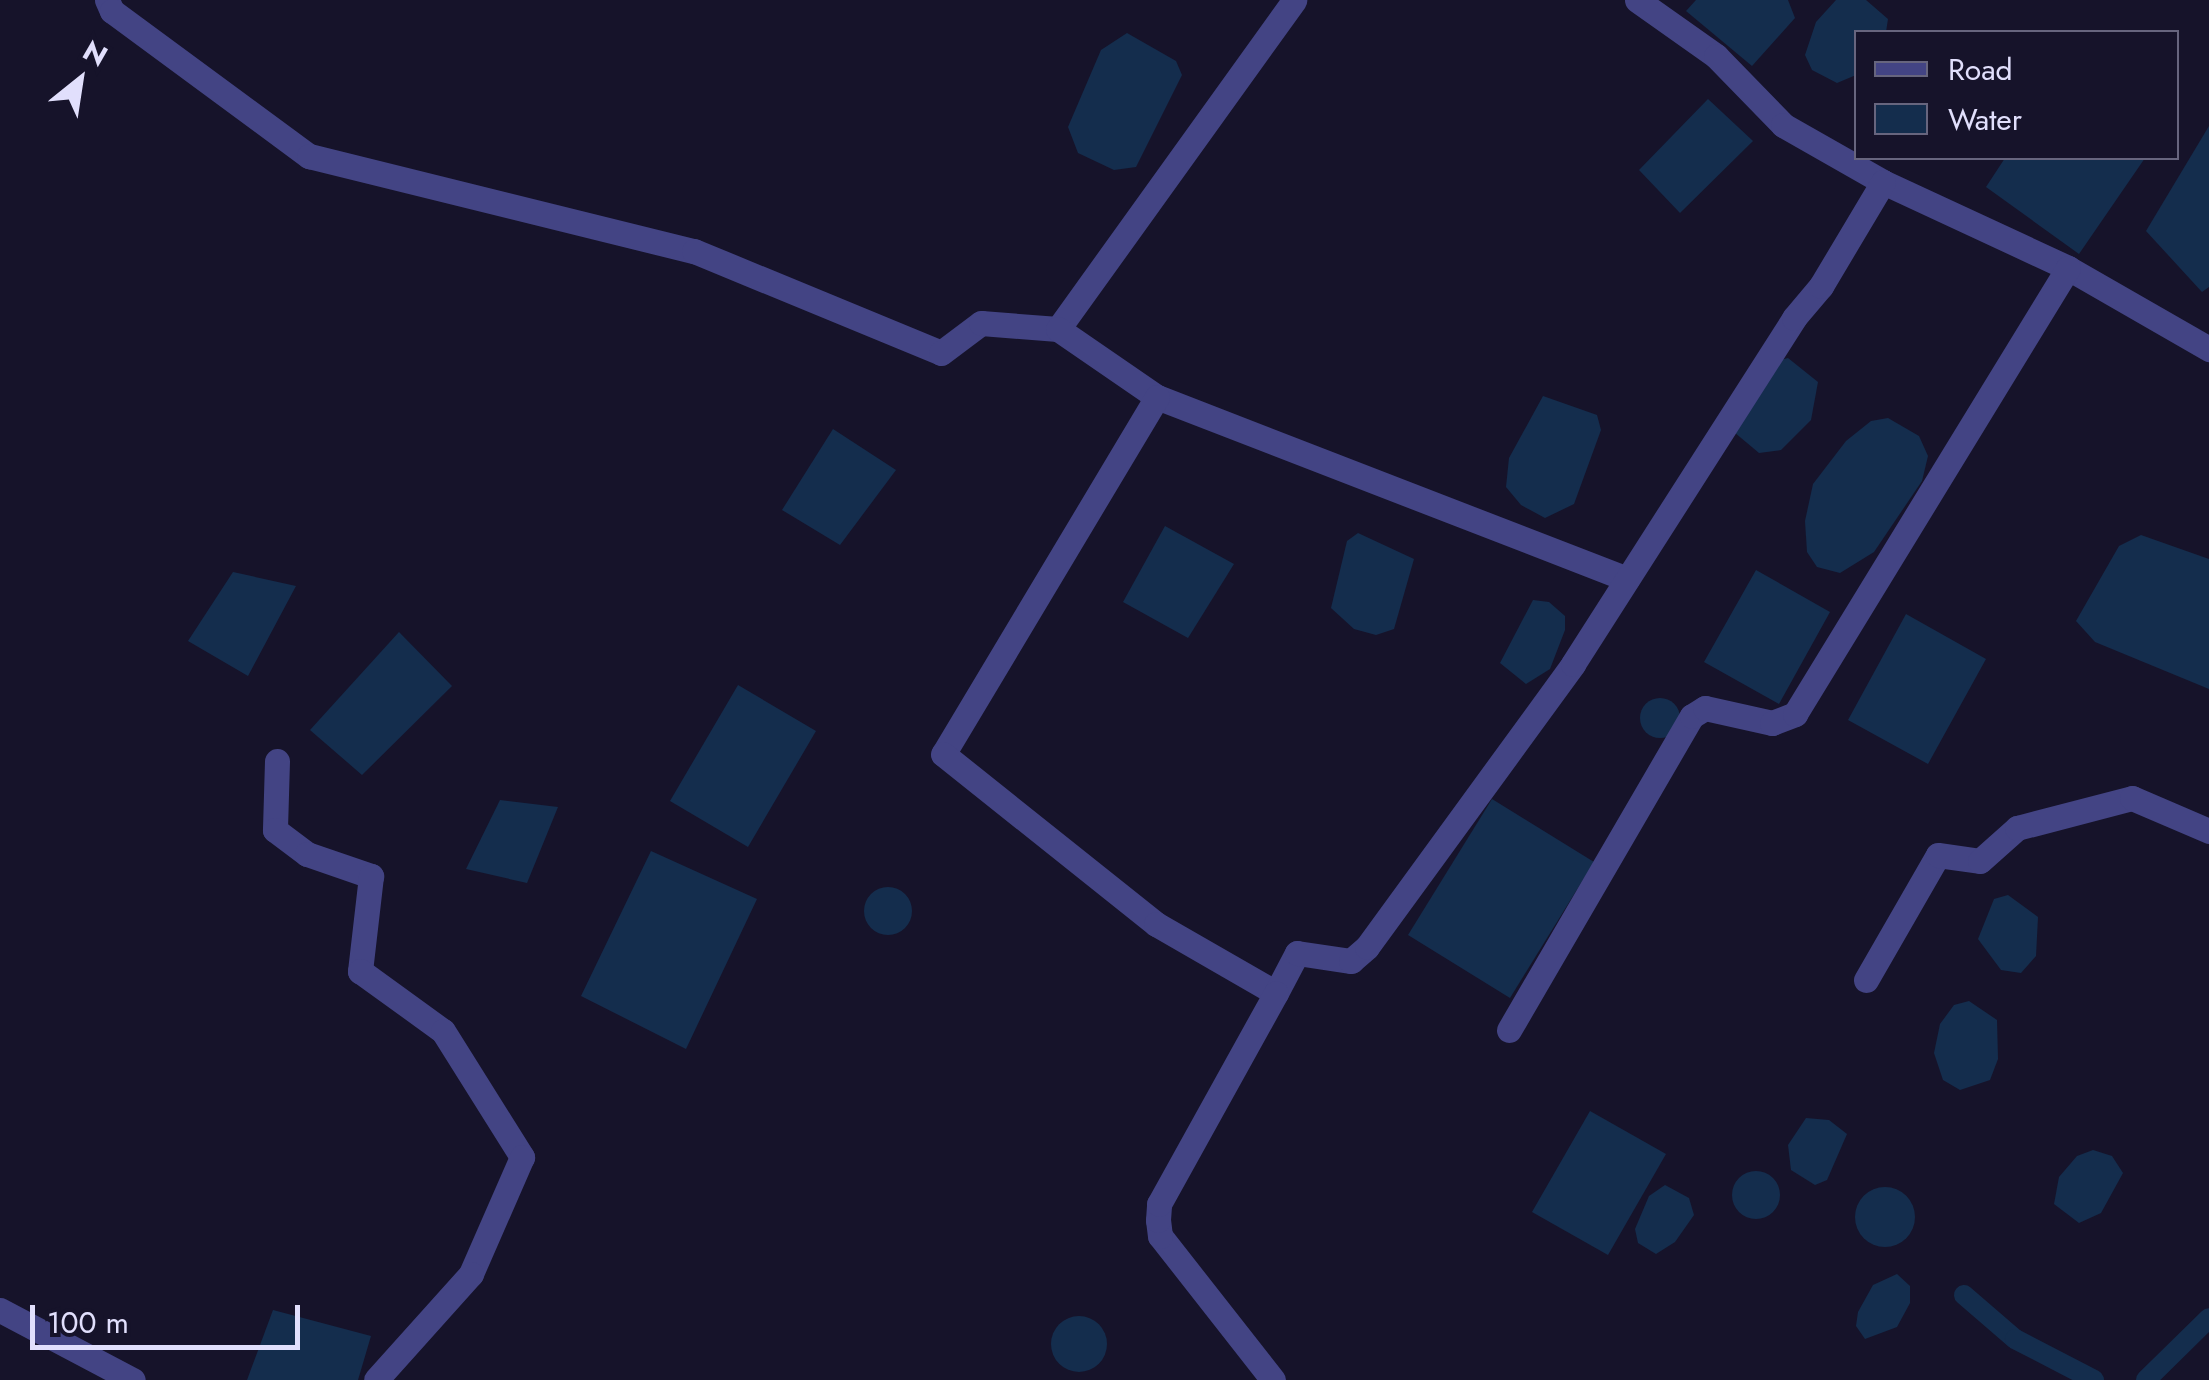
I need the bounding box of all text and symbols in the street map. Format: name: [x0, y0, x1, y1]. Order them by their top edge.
north arrow: [30, 30, 130, 130]
text: N: [75, 30, 115, 77]
legend: [1854, 30, 2179, 160]
text: Road: [1948, 48, 2013, 91]
text: Water: [1948, 98, 2022, 141]
scale bar: [35, 1285, 305, 1347]
text: 100 m: [47, 1301, 129, 1344]

